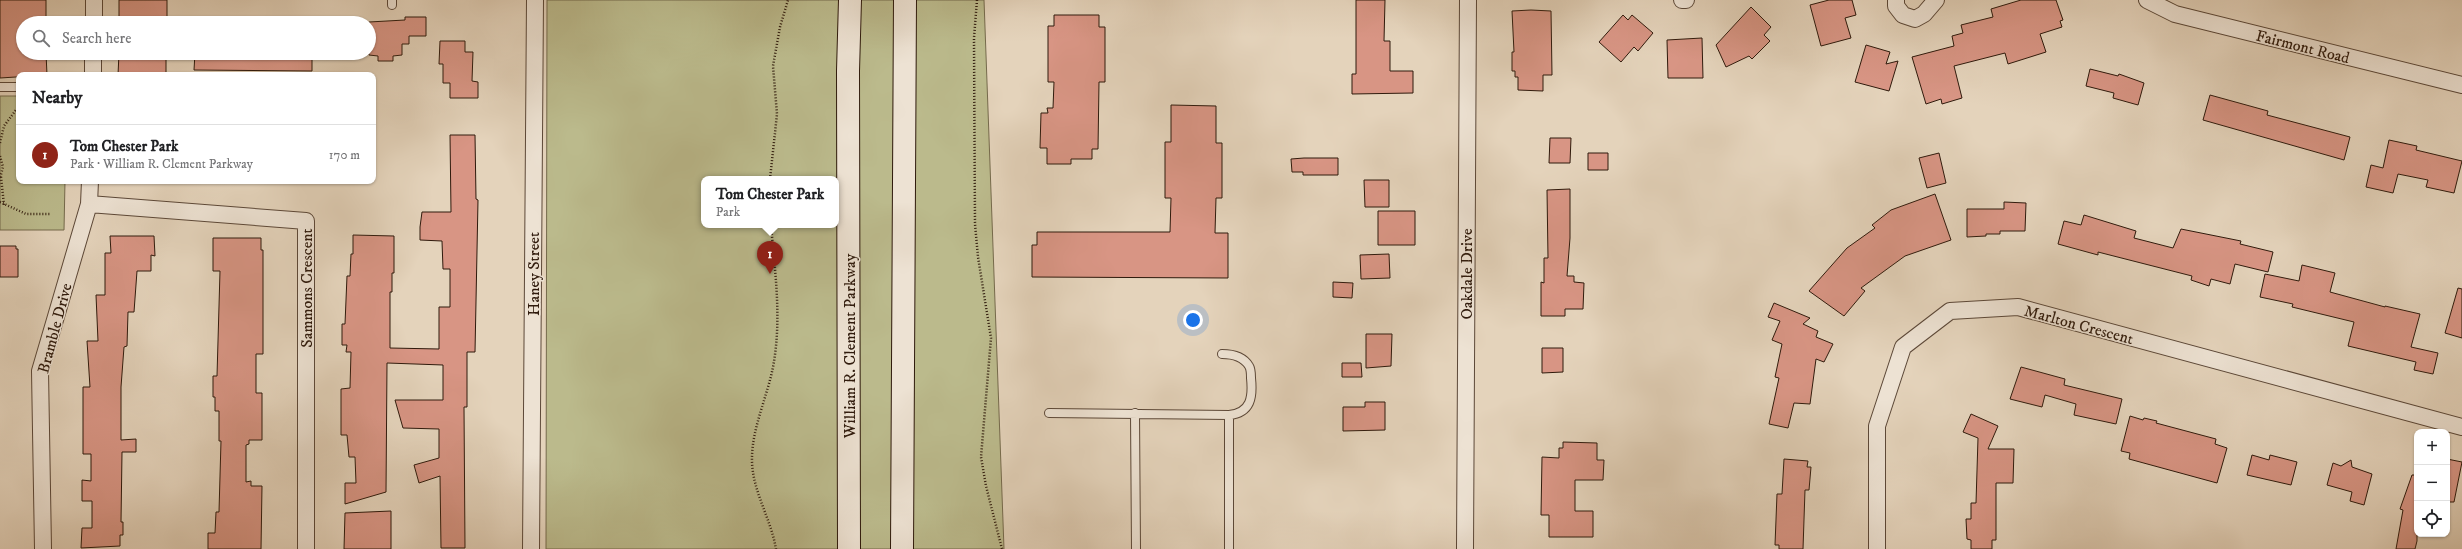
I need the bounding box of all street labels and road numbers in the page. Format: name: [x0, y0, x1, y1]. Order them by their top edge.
street label: Fairmont Road: [2254, 26, 2352, 68]
street label: Sammons Crescent: [297, 228, 317, 348]
street label: Oakdale Drive: [1457, 228, 1477, 320]
street label: Haney Street: [524, 232, 544, 316]
street label: William R. Clement Parkway: [840, 253, 860, 439]
street label: Bramble Drive: [33, 281, 77, 376]
street label: Marlton Crescent: [2022, 301, 2135, 349]

